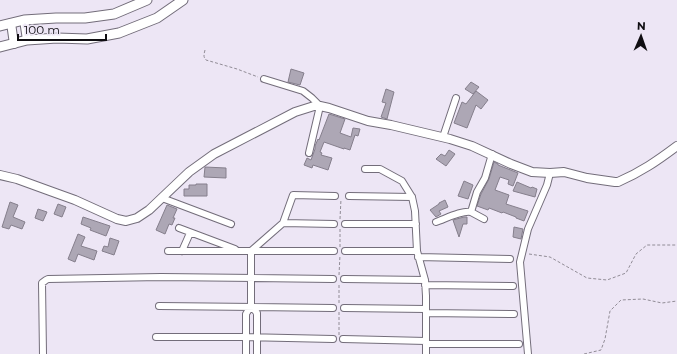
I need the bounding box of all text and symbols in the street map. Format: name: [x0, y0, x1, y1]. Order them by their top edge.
scale bar: [18, 16, 106, 42]
north arrow: [621, 16, 661, 56]
text: N: [637, 19, 646, 33]
text: 100 m: [24, 22, 60, 37]

